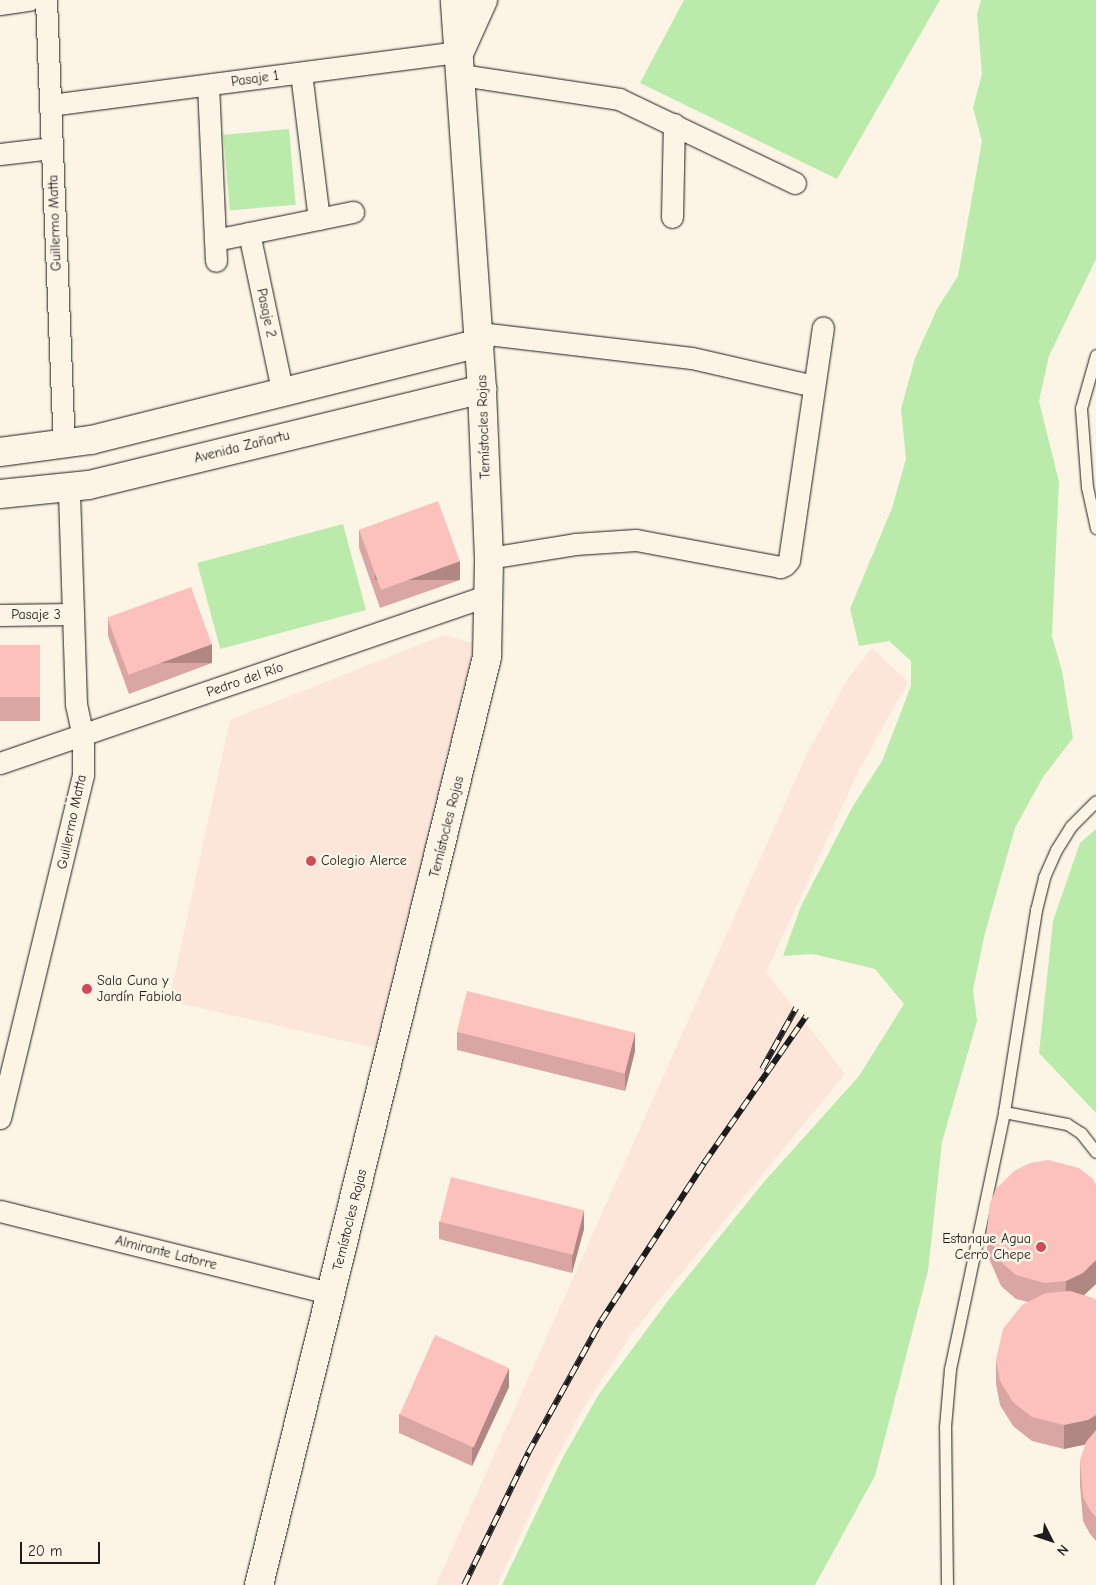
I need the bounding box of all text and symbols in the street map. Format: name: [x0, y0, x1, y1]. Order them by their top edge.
street label: Pasaje 1: [230, 67, 280, 91]
street label: Guillermo Matta: [45, 174, 65, 272]
street label: Pasaje 2: [253, 287, 279, 339]
street label: Temístocles Rojas: [474, 375, 494, 479]
street label: Avenida Zañartu: [192, 427, 292, 467]
street label: Pasaje 3: [11, 607, 61, 623]
street label: Pedro del Río: [204, 659, 286, 701]
street label: Guillermo Matta: [54, 773, 90, 871]
street label: Temístocles Rojas: [426, 775, 468, 879]
place label: Colegio Alerce: [321, 853, 407, 869]
marker: Colegio Alerce: [305, 855, 317, 867]
place label: Sala Cuna y Jardín Fabiola: [97, 973, 182, 1006]
marker: Sala Cuna y Jardín Fabiola: [81, 983, 93, 995]
street label: Temístocles Rojas: [329, 1168, 371, 1272]
place label: Estanque Agua Cerro Chepe: [942, 1231, 1031, 1264]
street label: Almirante Latorre: [113, 1232, 219, 1274]
marker: Estanque Agua Cerro Chepe: [1035, 1241, 1047, 1253]
north arrow: [1026, 1515, 1076, 1565]
scale bar: [22, 1532, 102, 1564]
text: N: [1053, 1541, 1072, 1559]
text: 20 m: [28, 1542, 62, 1560]

